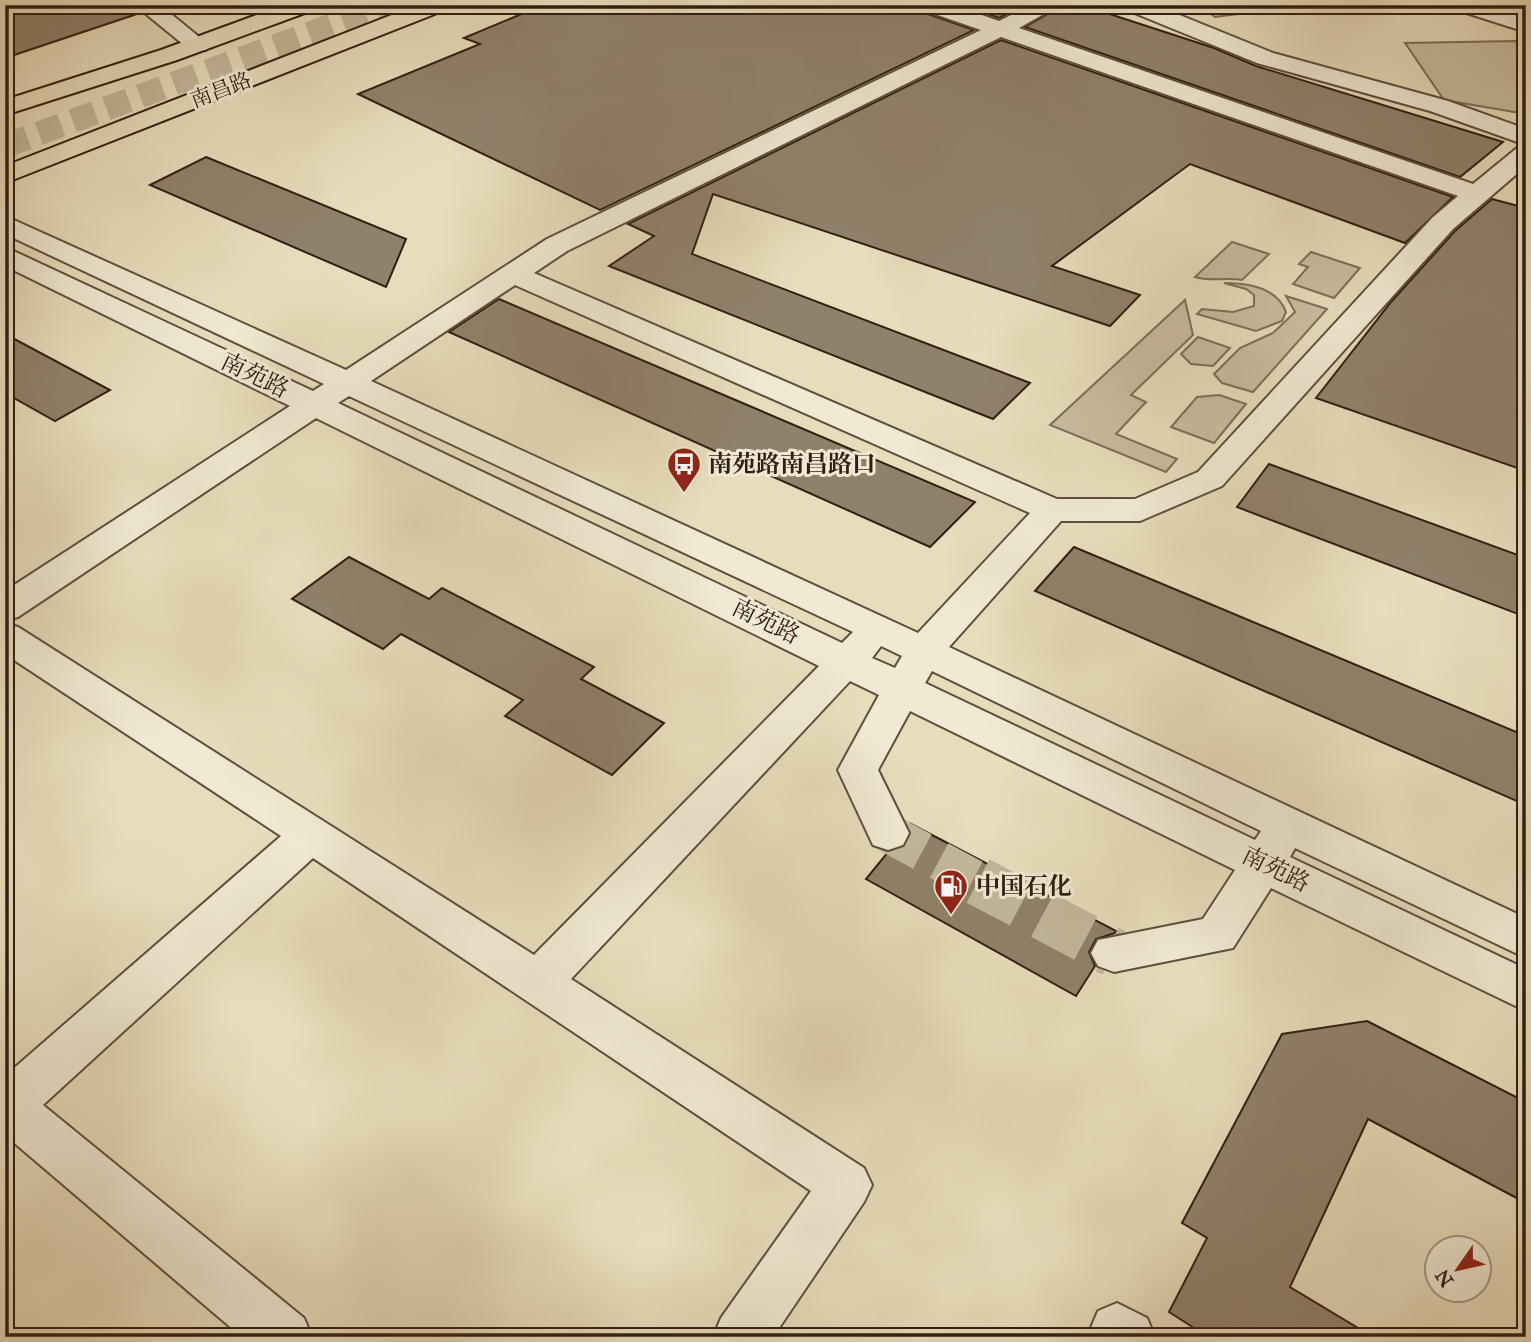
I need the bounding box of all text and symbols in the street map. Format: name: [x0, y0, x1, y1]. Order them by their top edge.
street label: 南昌路: [187, 67, 255, 113]
street label: 南苑路: [216, 346, 294, 404]
bus stop icon: 南苑路南昌路口: [665, 445, 703, 494]
place label: 南苑路南昌路口: [708, 449, 876, 479]
street label: 南苑路: [727, 592, 805, 650]
street label: 南苑路: [1237, 840, 1315, 898]
fuel station icon: 中国石化: [932, 867, 970, 916]
place label: 中国石化: [976, 871, 1072, 901]
north arrow: [1422, 1234, 1492, 1304]
text: N: [1430, 1265, 1458, 1291]

